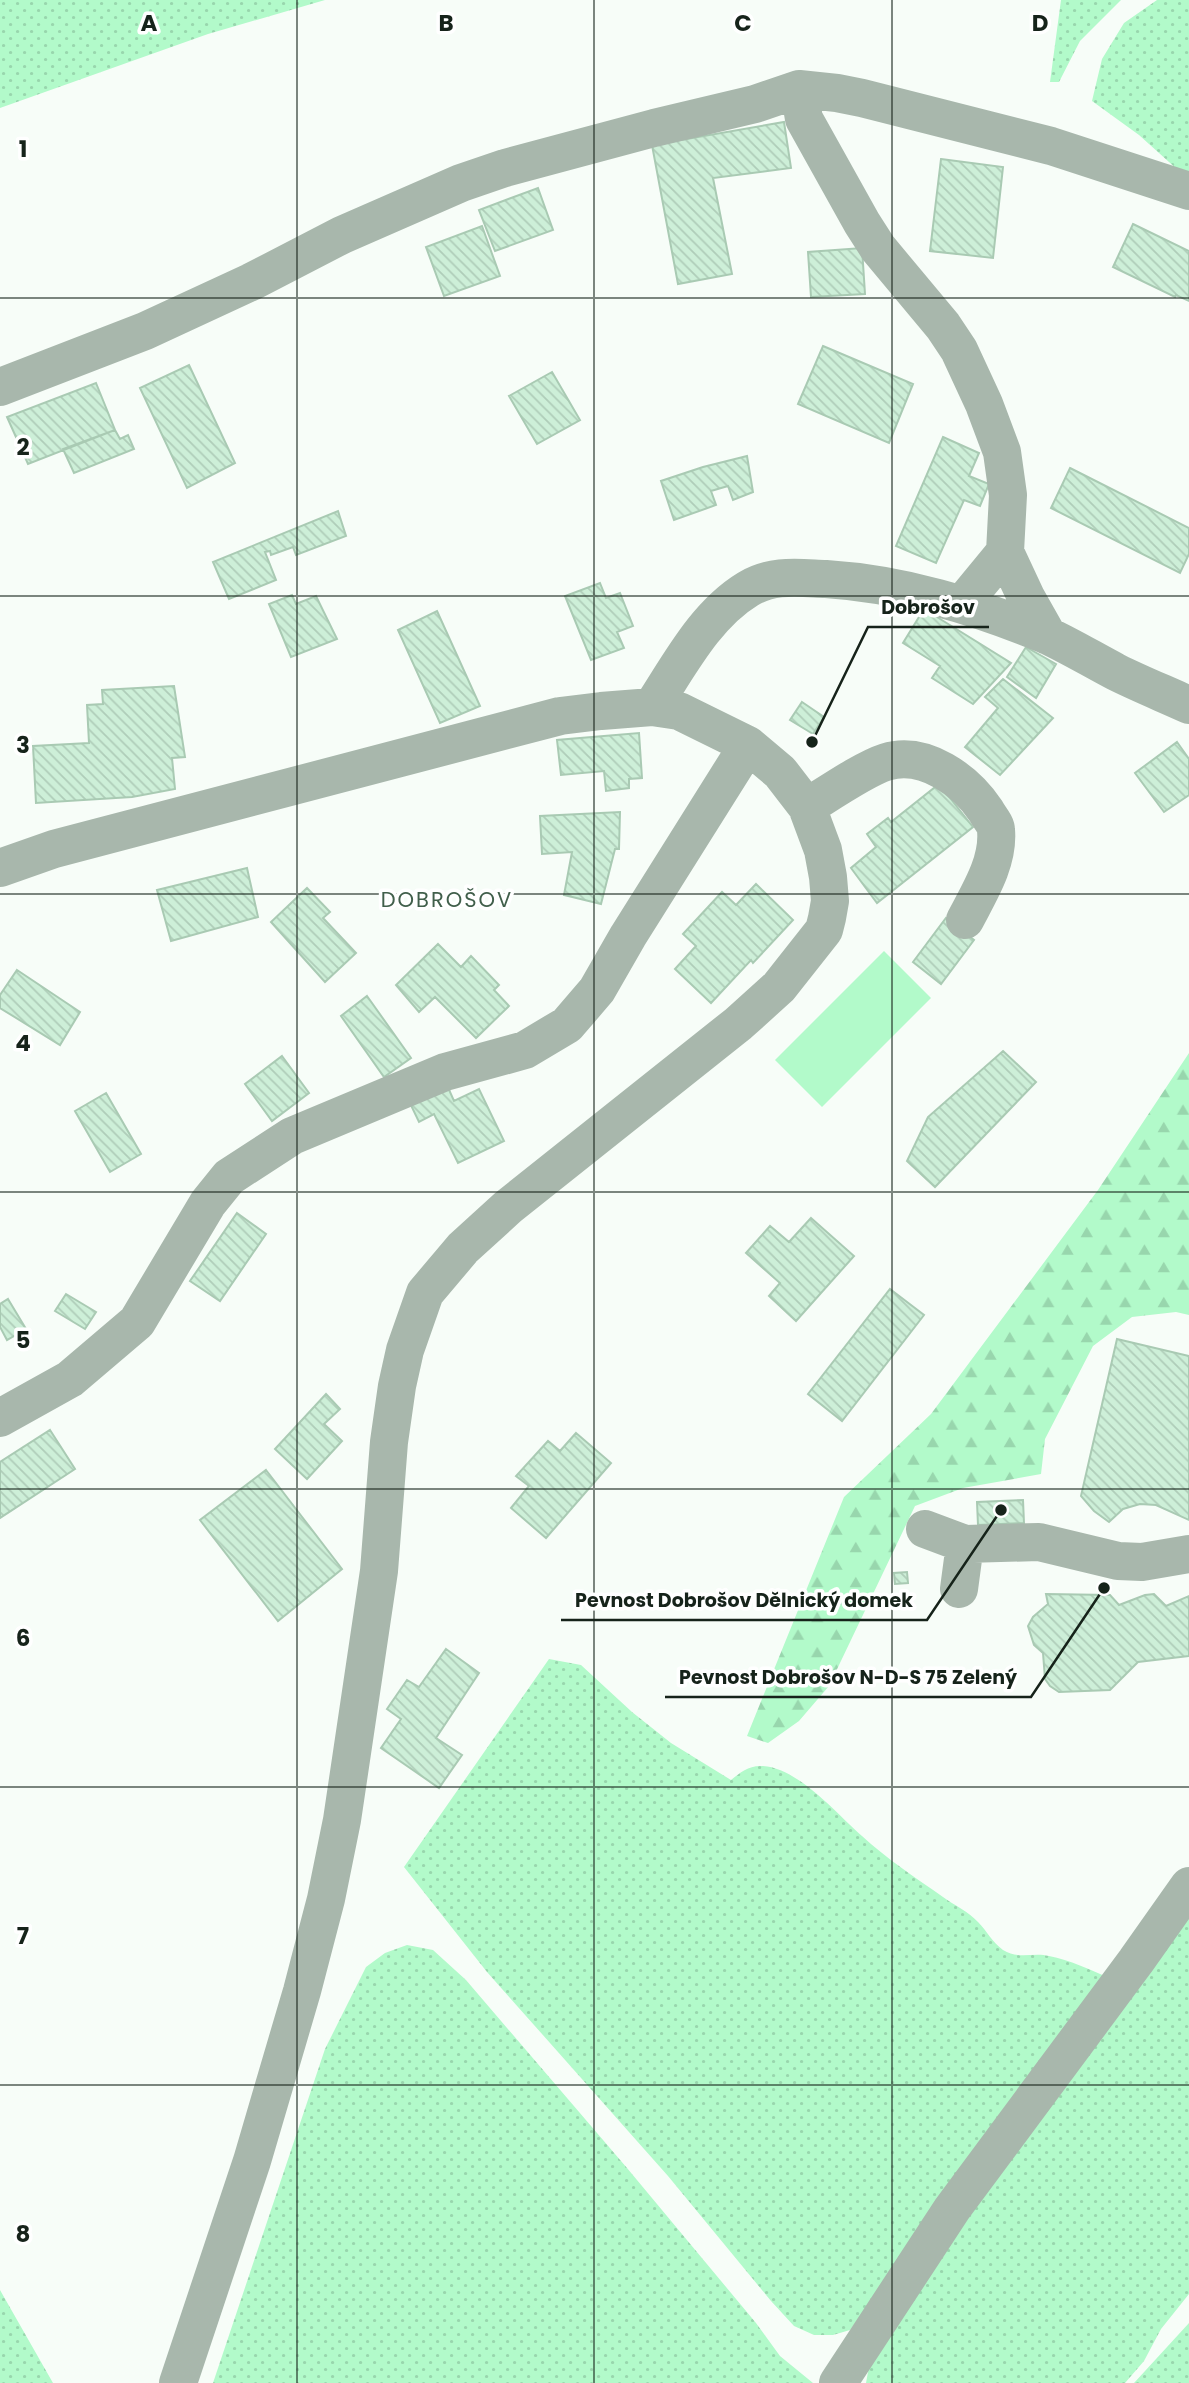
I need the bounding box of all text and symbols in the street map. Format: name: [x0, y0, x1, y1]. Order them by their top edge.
text: A: [141, 7, 158, 39]
text: B: [438, 7, 454, 39]
text: C: [734, 7, 752, 39]
text: D: [1032, 7, 1048, 39]
text: 1: [19, 133, 27, 165]
text: 2: [16, 431, 30, 463]
callout: Dobrošov: [868, 587, 989, 627]
text: Dobrošov: [881, 594, 975, 621]
text: 3: [16, 729, 30, 761]
district label: DOBROŠOV: [381, 885, 513, 914]
text: 4: [15, 1027, 31, 1059]
text: 5: [16, 1324, 30, 1356]
callout: Pevnost Dobrošov Dělnický domek: [561, 1580, 927, 1620]
text: Pevnost Dobrošov Dělnický domek: [575, 1587, 913, 1614]
text: 6: [16, 1622, 30, 1654]
callout: Pevnost Dobrošov N-D-S 75 Zelený: [665, 1657, 1031, 1697]
text: Pevnost Dobrošov N-D-S 75 Zelený: [679, 1664, 1018, 1691]
text: 7: [17, 1920, 29, 1952]
text: 8: [16, 2218, 30, 2250]

